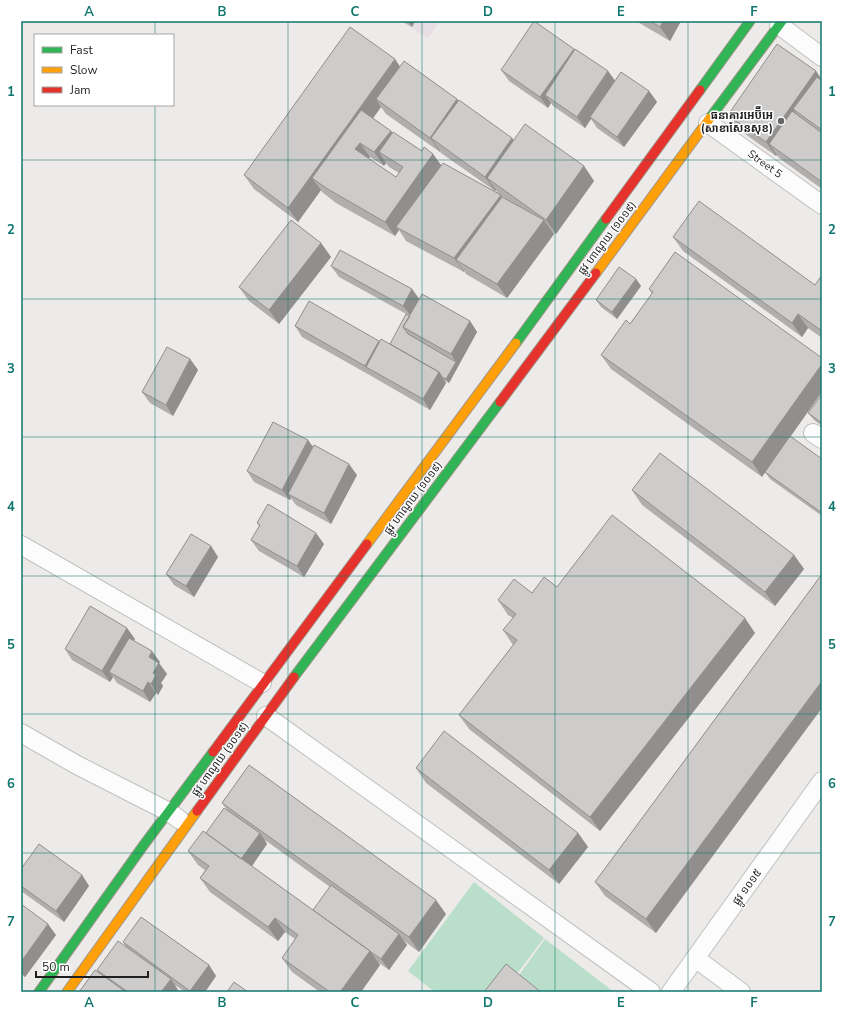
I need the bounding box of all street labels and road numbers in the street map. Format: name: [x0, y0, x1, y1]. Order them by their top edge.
street label: Street 5: [745, 146, 786, 182]
street label: ផ្លូវ ហាណូយ (១០១៩): [574, 198, 641, 279]
street label: ផ្លូវ ហាណូយ (១០១៩): [380, 458, 447, 539]
street label: ផ្លូវ ហាណូយ (១០១៩): [188, 719, 254, 801]
street label: ផ្លូវ ១០១៥: [729, 866, 767, 909]

